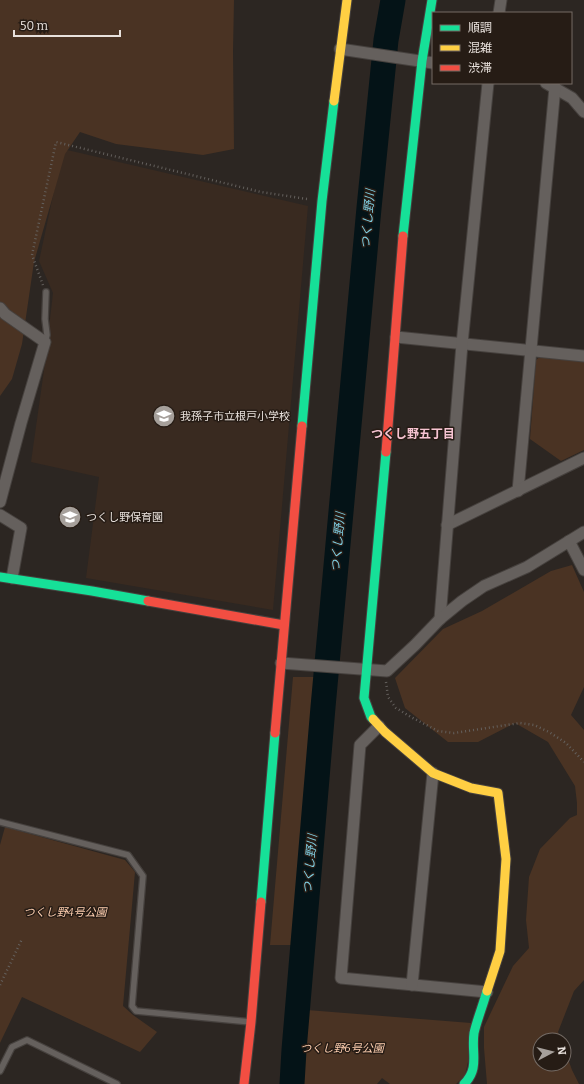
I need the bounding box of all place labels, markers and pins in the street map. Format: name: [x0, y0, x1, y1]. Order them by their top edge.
school or university icon: 我孫子市立根戸小学校: [151, 403, 177, 429]
place label: 我孫子市立根戸小学校: [180, 410, 290, 423]
school or university icon: つくし野保育園: [57, 504, 83, 530]
place label: つくし野保育園: [86, 511, 163, 524]

